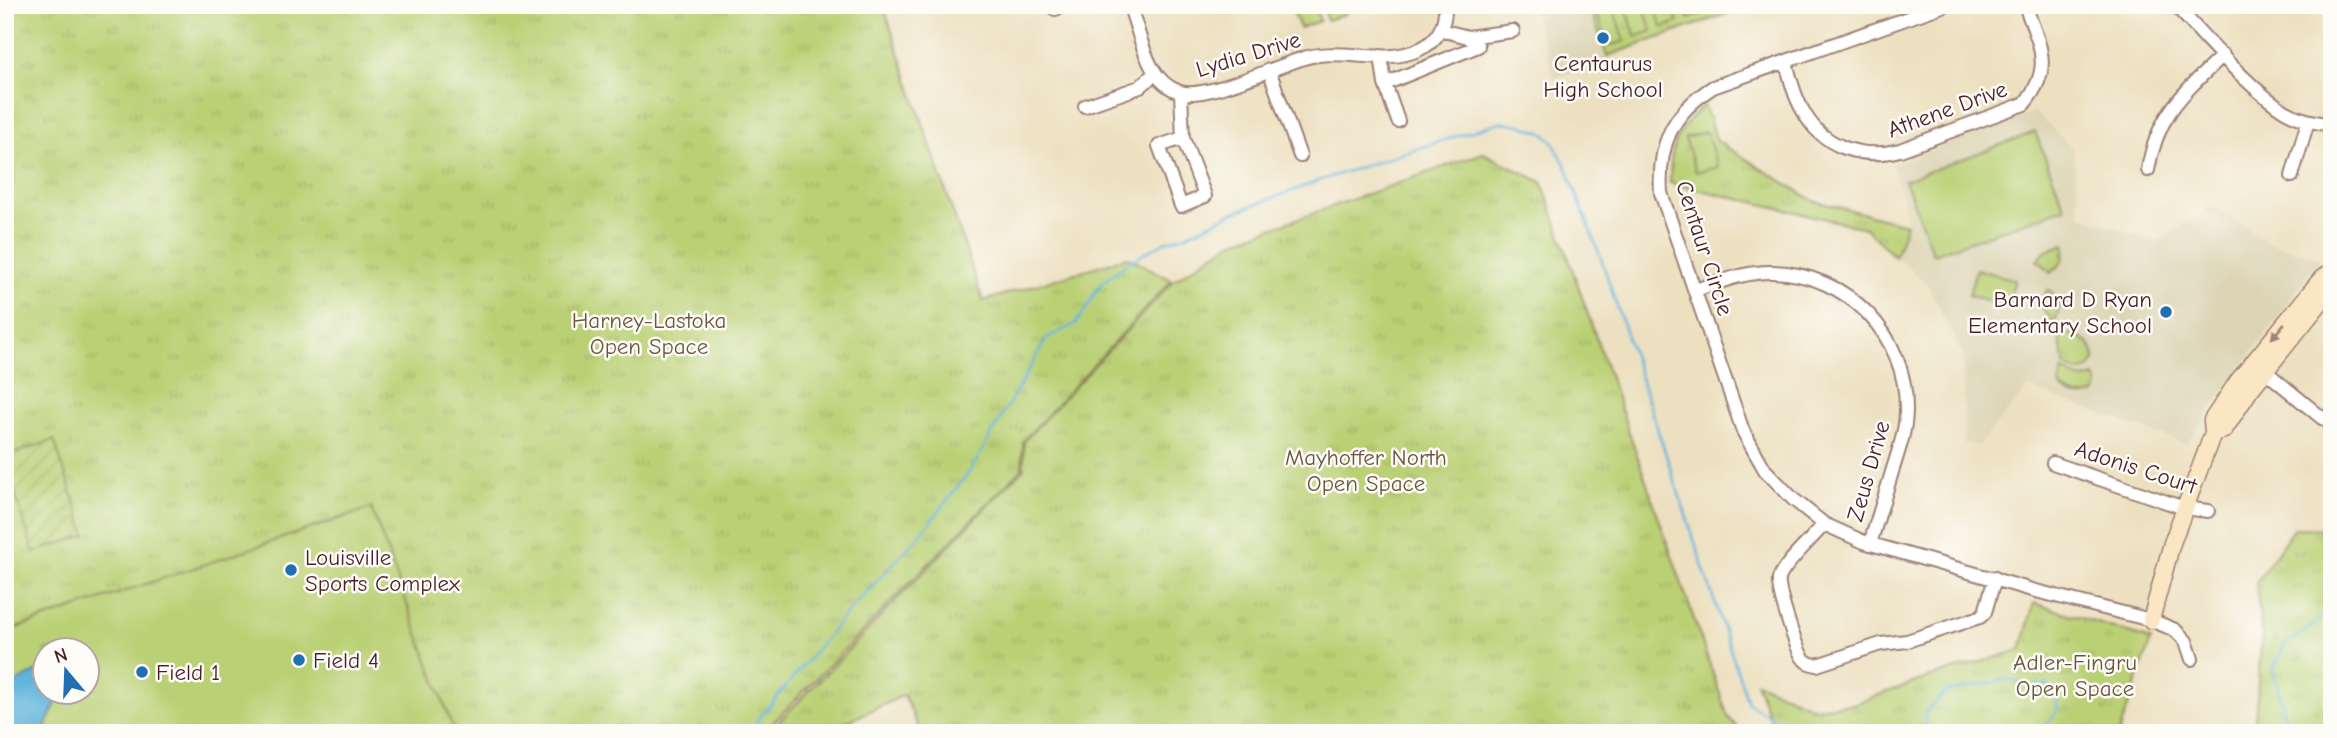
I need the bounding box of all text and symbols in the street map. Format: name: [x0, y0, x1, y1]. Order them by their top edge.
street label: Lydia Drive: [1193, 26, 1304, 83]
marker: Centaurus High School: [1595, 30, 1611, 46]
place label: Centaurus High School: [1543, 50, 1663, 103]
street label: Athene Drive: [1884, 75, 2011, 144]
street label: Centaur Circle: [1670, 177, 1739, 319]
place label: Barnard D Ryan Elementary School: [1968, 286, 2152, 339]
marker: Barnard D Ryan Elementary School: [2158, 304, 2174, 320]
park label: Harney-Lastoka Open Space: [572, 307, 726, 360]
one-way arrow: [2271, 322, 2286, 339]
street label: Zeus Drive: [1841, 418, 1896, 525]
street label: Adonis Court: [2071, 435, 2202, 500]
park label: Mayhoffer North Open Space: [1285, 444, 1447, 497]
place label: Louisville Sports Complex: [305, 544, 460, 597]
marker: Louisville Sports Complex: [283, 562, 299, 578]
north arrow: [32, 636, 102, 706]
text: N: [51, 643, 70, 668]
place label: Field 4: [313, 647, 379, 674]
park label: Adler-Fingru Open Space: [2013, 649, 2137, 702]
marker: Field 4: [291, 652, 307, 668]
place label: Field 1: [156, 659, 220, 686]
marker: Field 1: [134, 664, 150, 680]

